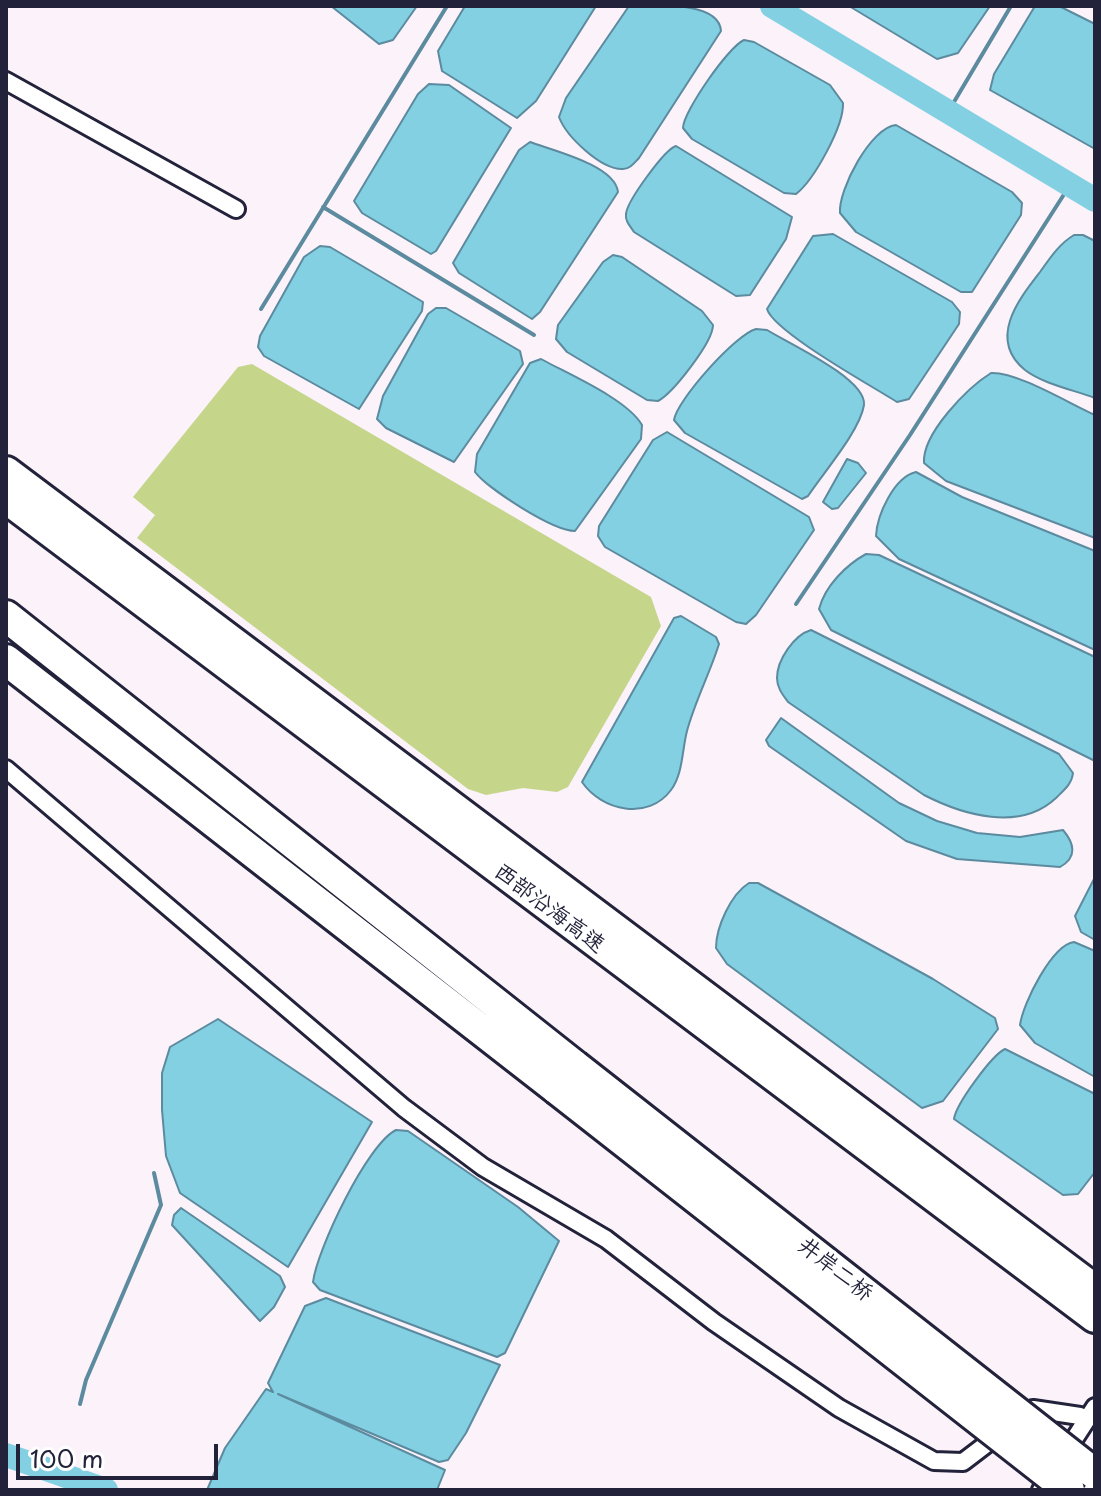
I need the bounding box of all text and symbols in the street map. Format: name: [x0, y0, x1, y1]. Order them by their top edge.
street label: 西部沿海高速: [488, 859, 610, 959]
street label: 井岸二桥: [792, 1233, 878, 1307]
scale bar: [20, 1428, 222, 1478]
text: 100 m: [30, 1440, 103, 1476]

